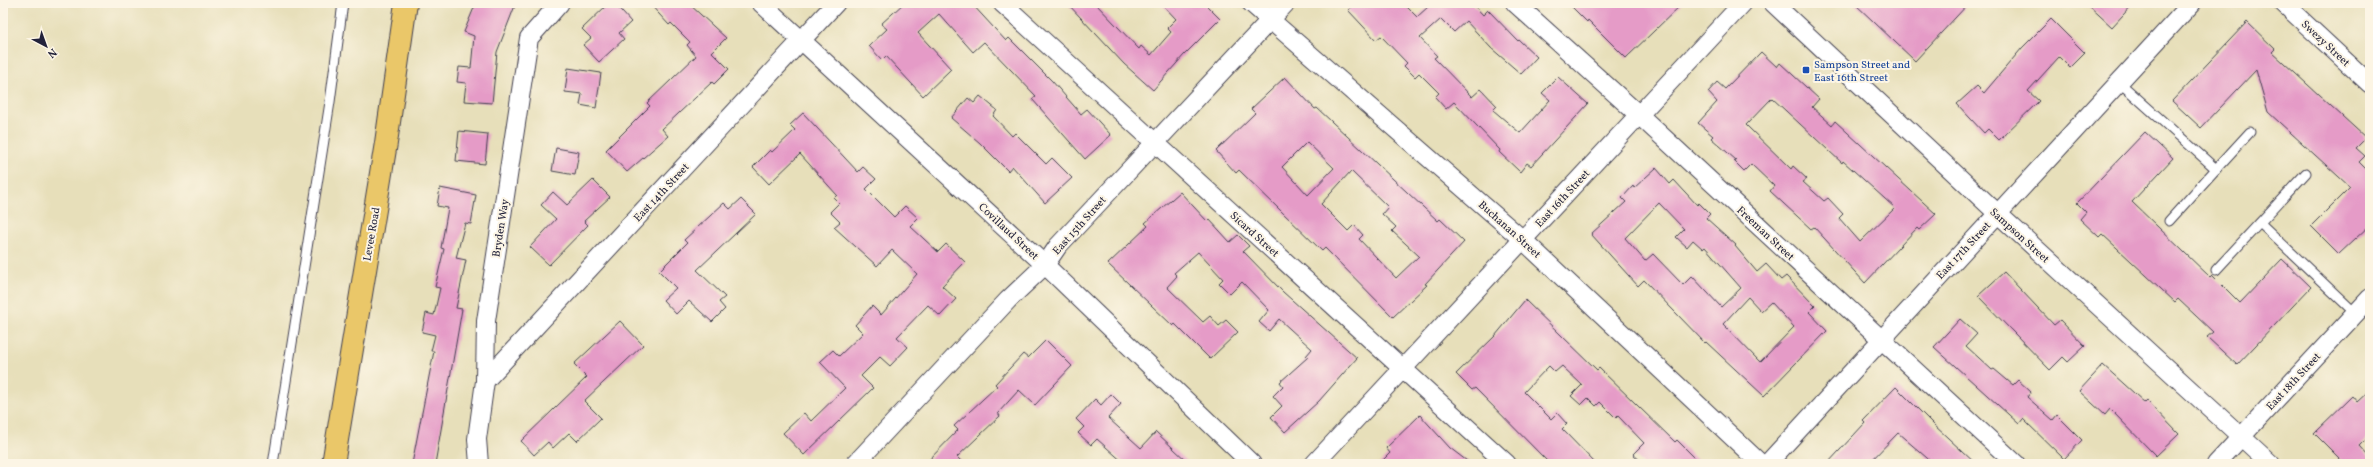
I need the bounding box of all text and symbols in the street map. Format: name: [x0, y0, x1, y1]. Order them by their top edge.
street label: Swezy Street: [2297, 18, 2353, 71]
north arrow: [26, 26, 66, 66]
text: N: [44, 44, 60, 61]
place label: Sampson Street and East 16th Street: [1814, 58, 1910, 86]
marker: Sampson Street and East 16th Street: [1801, 65, 1811, 75]
street label: East 14th Street: [631, 160, 693, 226]
street label: East 16th Street: [1532, 167, 1594, 231]
street label: East 15th Street: [1050, 193, 1110, 258]
street label: Bryden Way: [489, 198, 513, 258]
street label: Buchanan Street: [1474, 198, 1544, 262]
street label: Covillaud Street: [975, 200, 1042, 264]
street label: Freeman Street: [1733, 203, 1797, 265]
street label: Sampson Street: [1986, 205, 2052, 267]
street label: Levee Road: [360, 206, 385, 262]
street label: Sicard Street: [1226, 209, 1282, 261]
street label: East 17th Street: [1933, 219, 1995, 283]
street label: East 18th Street: [2263, 350, 2325, 414]

